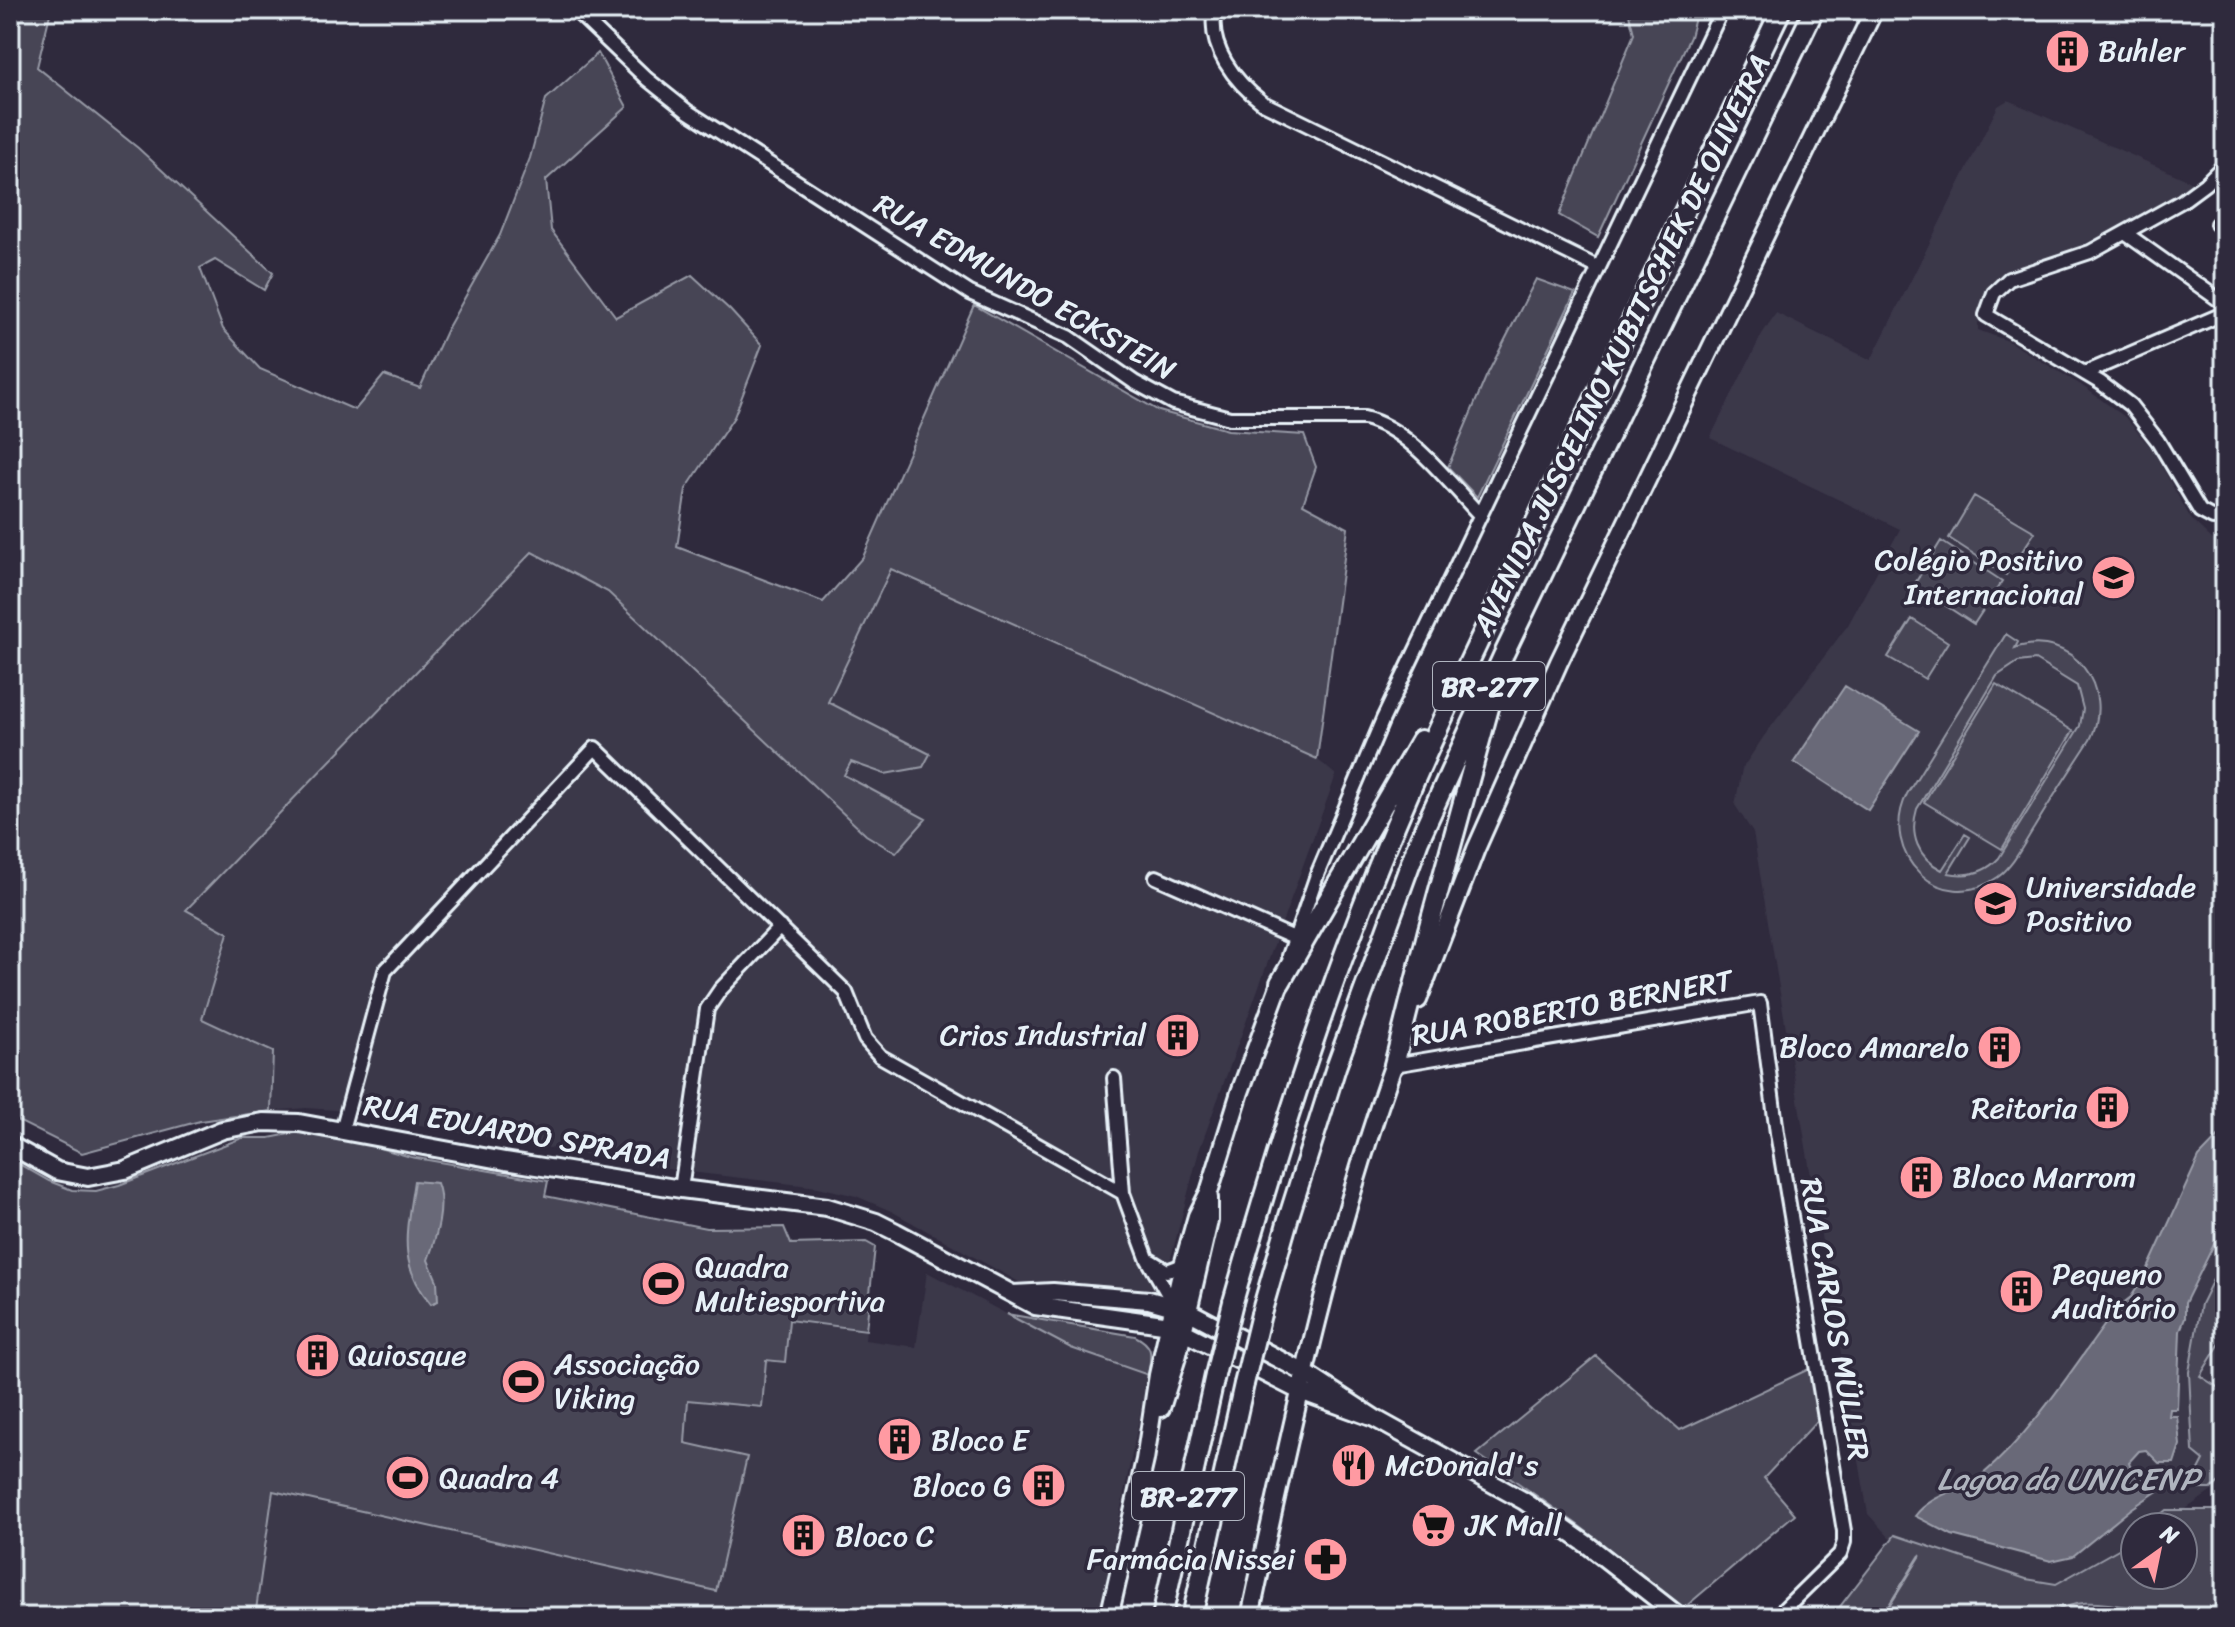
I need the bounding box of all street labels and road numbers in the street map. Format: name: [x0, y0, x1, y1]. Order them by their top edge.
street label: AVENIDA JUSCELINO KUBITSCHEK DE OLIVEIRA: [1455, 44, 1786, 646]
street label: RUA EDMUNDO ECKSTEIN: [864, 178, 1187, 396]
road number: BR-277: [1433, 662, 1545, 710]
street label: RUA ROBERTO BERNERT: [1407, 953, 1739, 1063]
street label: RUA EDUARDO SPRADA: [359, 1078, 675, 1186]
street label: RUA CARLOS MÜLLER: [1784, 1173, 1886, 1465]
road number: BR-277: [1132, 1472, 1244, 1520]

